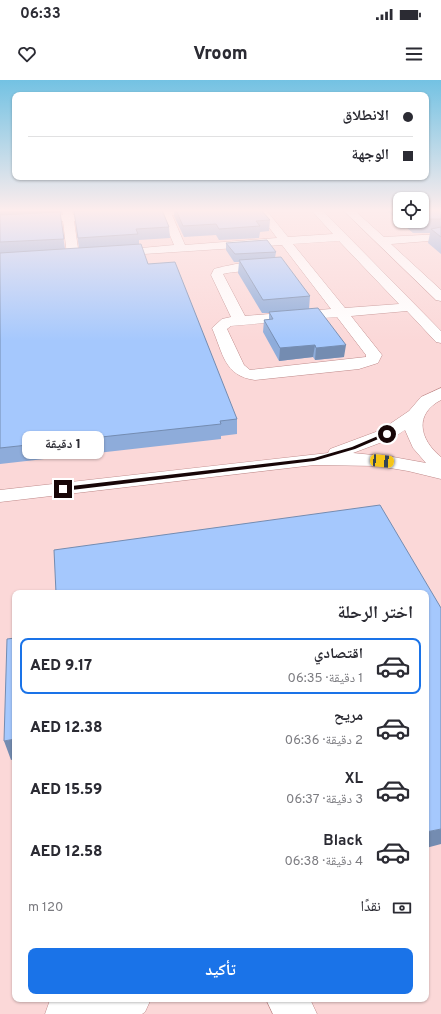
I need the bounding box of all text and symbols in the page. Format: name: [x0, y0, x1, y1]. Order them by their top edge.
text: 06:33: [20, 5, 61, 24]
icon: heart: [16, 43, 38, 65]
text: Vroom: [193, 43, 248, 66]
icon: menu: [403, 43, 425, 65]
text: الانطلاق: [343, 107, 389, 126]
text: الوجهة: [351, 146, 389, 165]
map controls: [393, 192, 429, 228]
button: locate: [393, 192, 429, 228]
route start: [378, 425, 396, 443]
callout: 1 دقيقة: [22, 431, 104, 459]
text: 1 دقيقة: [45, 437, 81, 453]
car: [369, 454, 395, 468]
route end: [54, 480, 72, 498]
text: اختر الرحلة: [338, 602, 413, 625]
text: اقتصادي: [314, 645, 363, 664]
icon: car: [375, 648, 411, 684]
text: AED 9.17: [30, 657, 92, 676]
text: 1 دقيقة · 06:35: [288, 671, 363, 687]
text: مريح: [334, 707, 363, 726]
icon: car: [375, 710, 411, 746]
text: AED 12.38: [30, 719, 102, 738]
text: 2 دقيقة · 06:36: [285, 733, 363, 749]
text: XL: [345, 770, 363, 789]
icon: car: [375, 772, 411, 808]
text: AED 15.59: [30, 781, 102, 800]
text: 3 دقيقة · 06:37: [286, 792, 363, 808]
text: Black: [323, 832, 363, 851]
icon: car: [375, 834, 411, 870]
text: AED 12.58: [30, 843, 103, 862]
text: 4 دقيقة · 06:38: [285, 854, 363, 870]
icon: cash: [391, 897, 413, 919]
text: نقدًا: [360, 898, 381, 917]
text: 120 m: [28, 900, 63, 916]
button: تأكيد: [28, 948, 413, 994]

